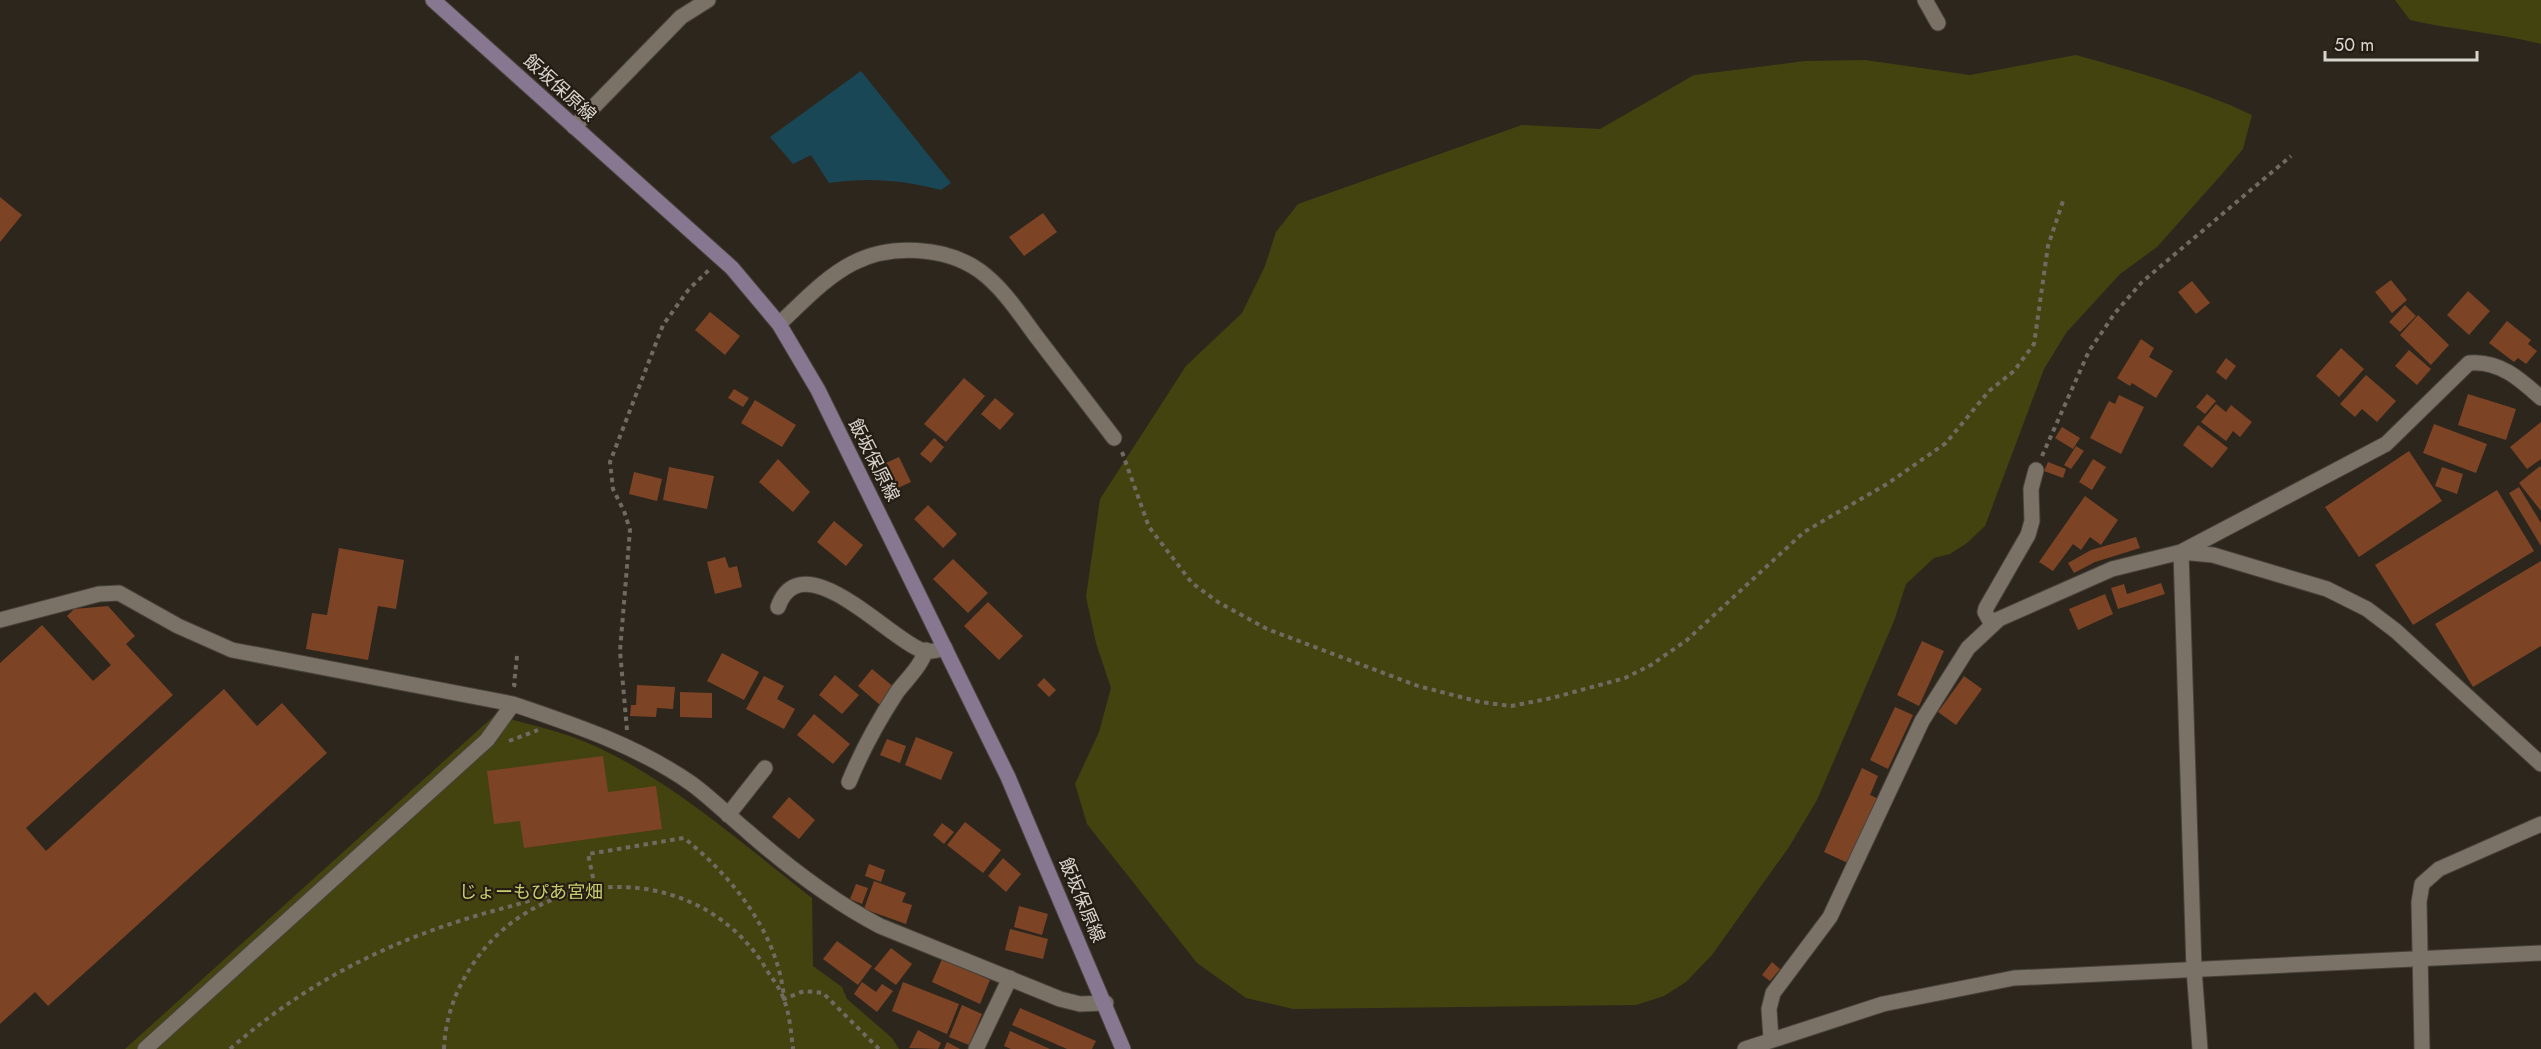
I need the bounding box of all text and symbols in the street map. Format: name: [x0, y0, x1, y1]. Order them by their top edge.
scale bar: [2325, 24, 2476, 62]
text: 50 m: [2334, 32, 2374, 58]
street label: 飯坂保原線: [518, 48, 602, 128]
street label: 飯坂保原線: [842, 414, 906, 506]
street label: 飯坂保原線: [1052, 853, 1112, 947]
park label: じょーもぴあ宮畑: [459, 879, 603, 905]

